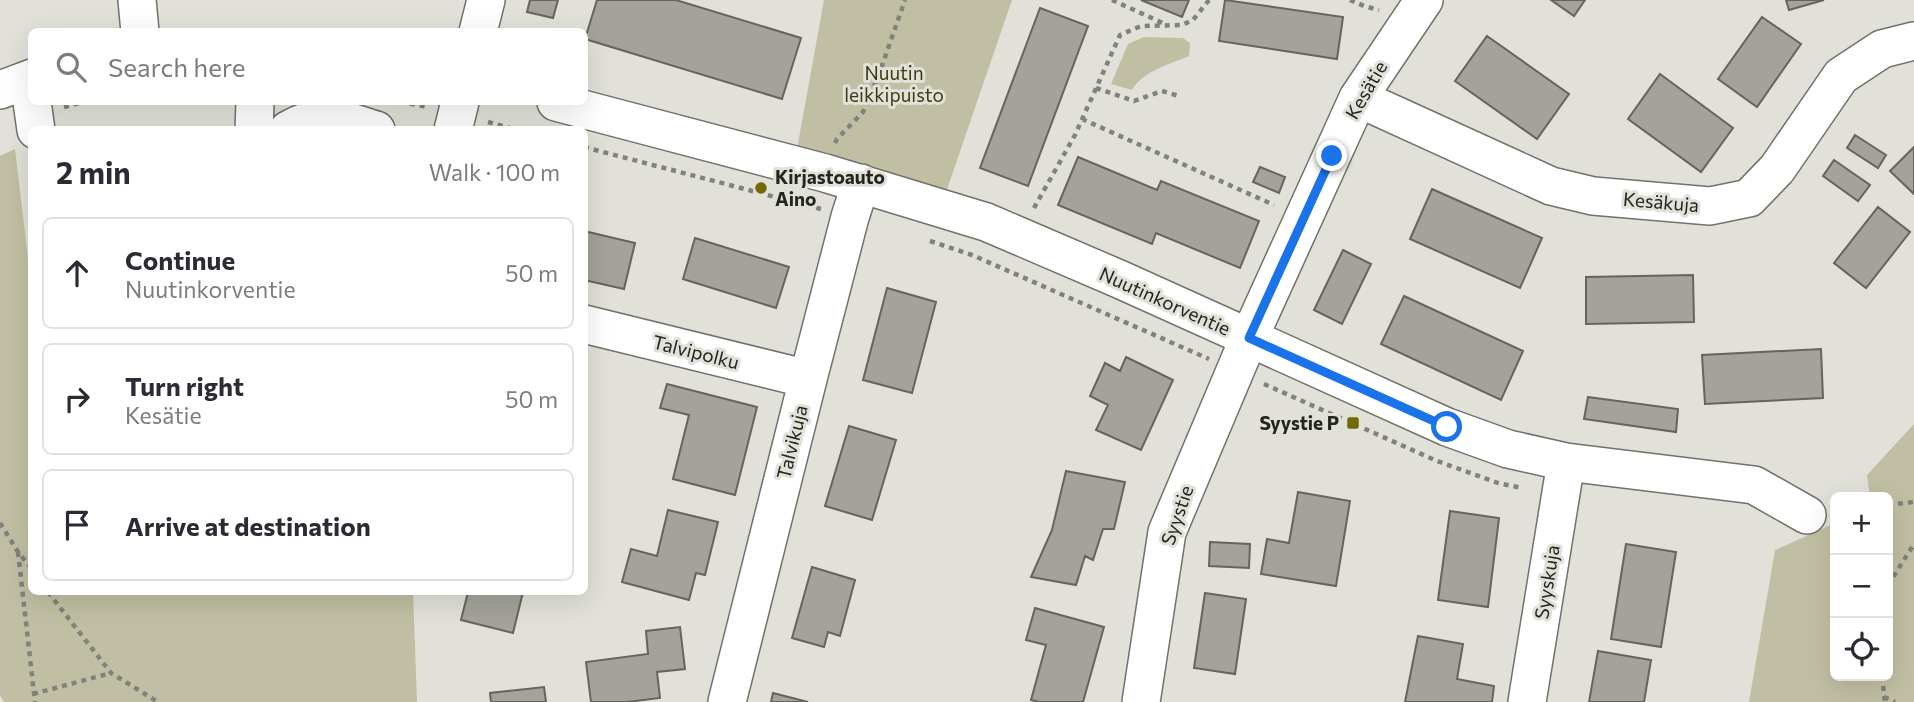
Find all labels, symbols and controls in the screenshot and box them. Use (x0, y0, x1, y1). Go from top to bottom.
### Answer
search box (28, 28, 588, 105)
icon: search (52, 48, 90, 86)
text: Search here (108, 51, 246, 82)
street label: Kesätie (1340, 57, 1391, 123)
park label: Nuutin leikkipuisto (844, 61, 944, 106)
route end (1316, 140, 1347, 171)
text: 2 min (56, 153, 131, 190)
text: Walk · 100 m (429, 158, 560, 186)
place label: Kirjastoauto Aino (775, 165, 885, 210)
marker: Kirjastoauto Aino (753, 180, 769, 196)
street label: Kesäkuja (1622, 187, 1700, 216)
text: Continue (125, 244, 235, 275)
icon: ahead (58, 254, 96, 292)
text: 50 m (505, 259, 558, 287)
street label: Nuutinkorventie (1096, 261, 1234, 340)
text: Nuutinkorventie (125, 275, 296, 303)
street label: Talvipolku (651, 330, 742, 373)
text: Turn right (125, 370, 244, 401)
icon: right (58, 380, 96, 418)
text: 50 m (505, 385, 558, 413)
text: Kesätie (125, 401, 202, 429)
street label: Talvikuja (771, 402, 812, 481)
place label: Syystie P (1259, 411, 1339, 434)
route start (1431, 411, 1462, 442)
marker: Syystie P (1345, 415, 1361, 431)
street label: Syystie (1156, 482, 1197, 548)
map controls (1830, 492, 1893, 681)
button: + (1830, 492, 1893, 555)
icon: arrive (58, 506, 96, 544)
text: Arrive at destination (125, 510, 371, 541)
street label: Syyskuja (1529, 543, 1564, 621)
button: − (1830, 555, 1893, 618)
button: locate (1830, 618, 1893, 681)

